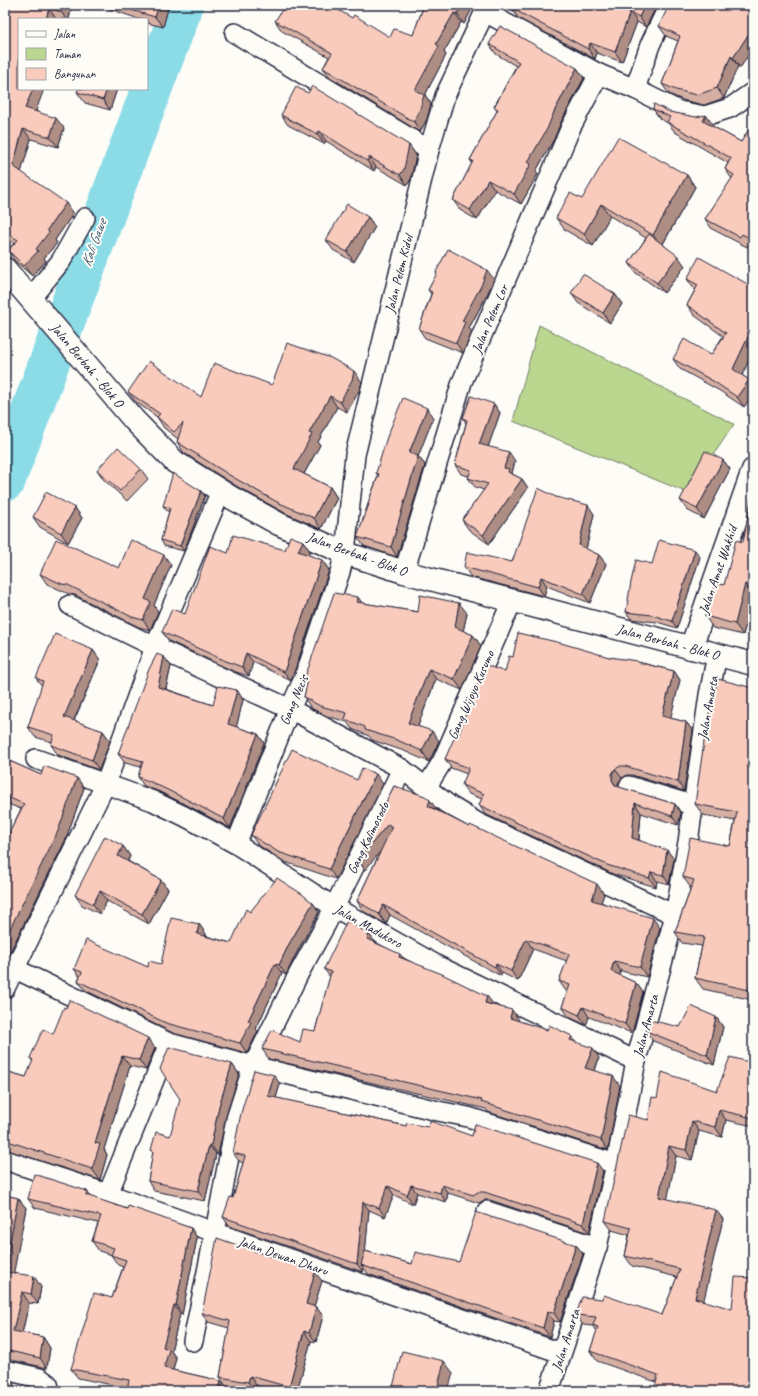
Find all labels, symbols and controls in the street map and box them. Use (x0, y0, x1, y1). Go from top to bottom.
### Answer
legend (18, 18, 148, 90)
text: Jalan (53, 26, 76, 42)
text: Taman (54, 46, 81, 62)
text: Bangunan (54, 66, 96, 82)
water label: Kali Gawe (77, 215, 112, 269)
street label: Jalan Pelem Kidul (381, 231, 418, 316)
street label: Jalan Pelem Lor (468, 281, 512, 357)
street label: Jalan Berbah - Blok O (46, 319, 128, 412)
street label: Jalan Amat Wakhid (695, 521, 742, 617)
street label: Jalan Berbah - Blok O (304, 528, 411, 581)
street label: Jalan Berbah - Blok O (614, 620, 723, 664)
street label: Gang Wijoyo Kusumo (444, 647, 499, 742)
street label: Gang Necis (276, 671, 313, 728)
street label: Jalan Amarta (694, 674, 722, 742)
street label: Gang Kalimosodo (343, 798, 393, 877)
street label: Jalan Madukoro (330, 900, 406, 952)
street label: Jalan Amarta (629, 992, 663, 1060)
street label: Jalan Dewan Dharu (235, 1232, 331, 1280)
street label: Jalan Amarta (548, 1306, 584, 1374)

